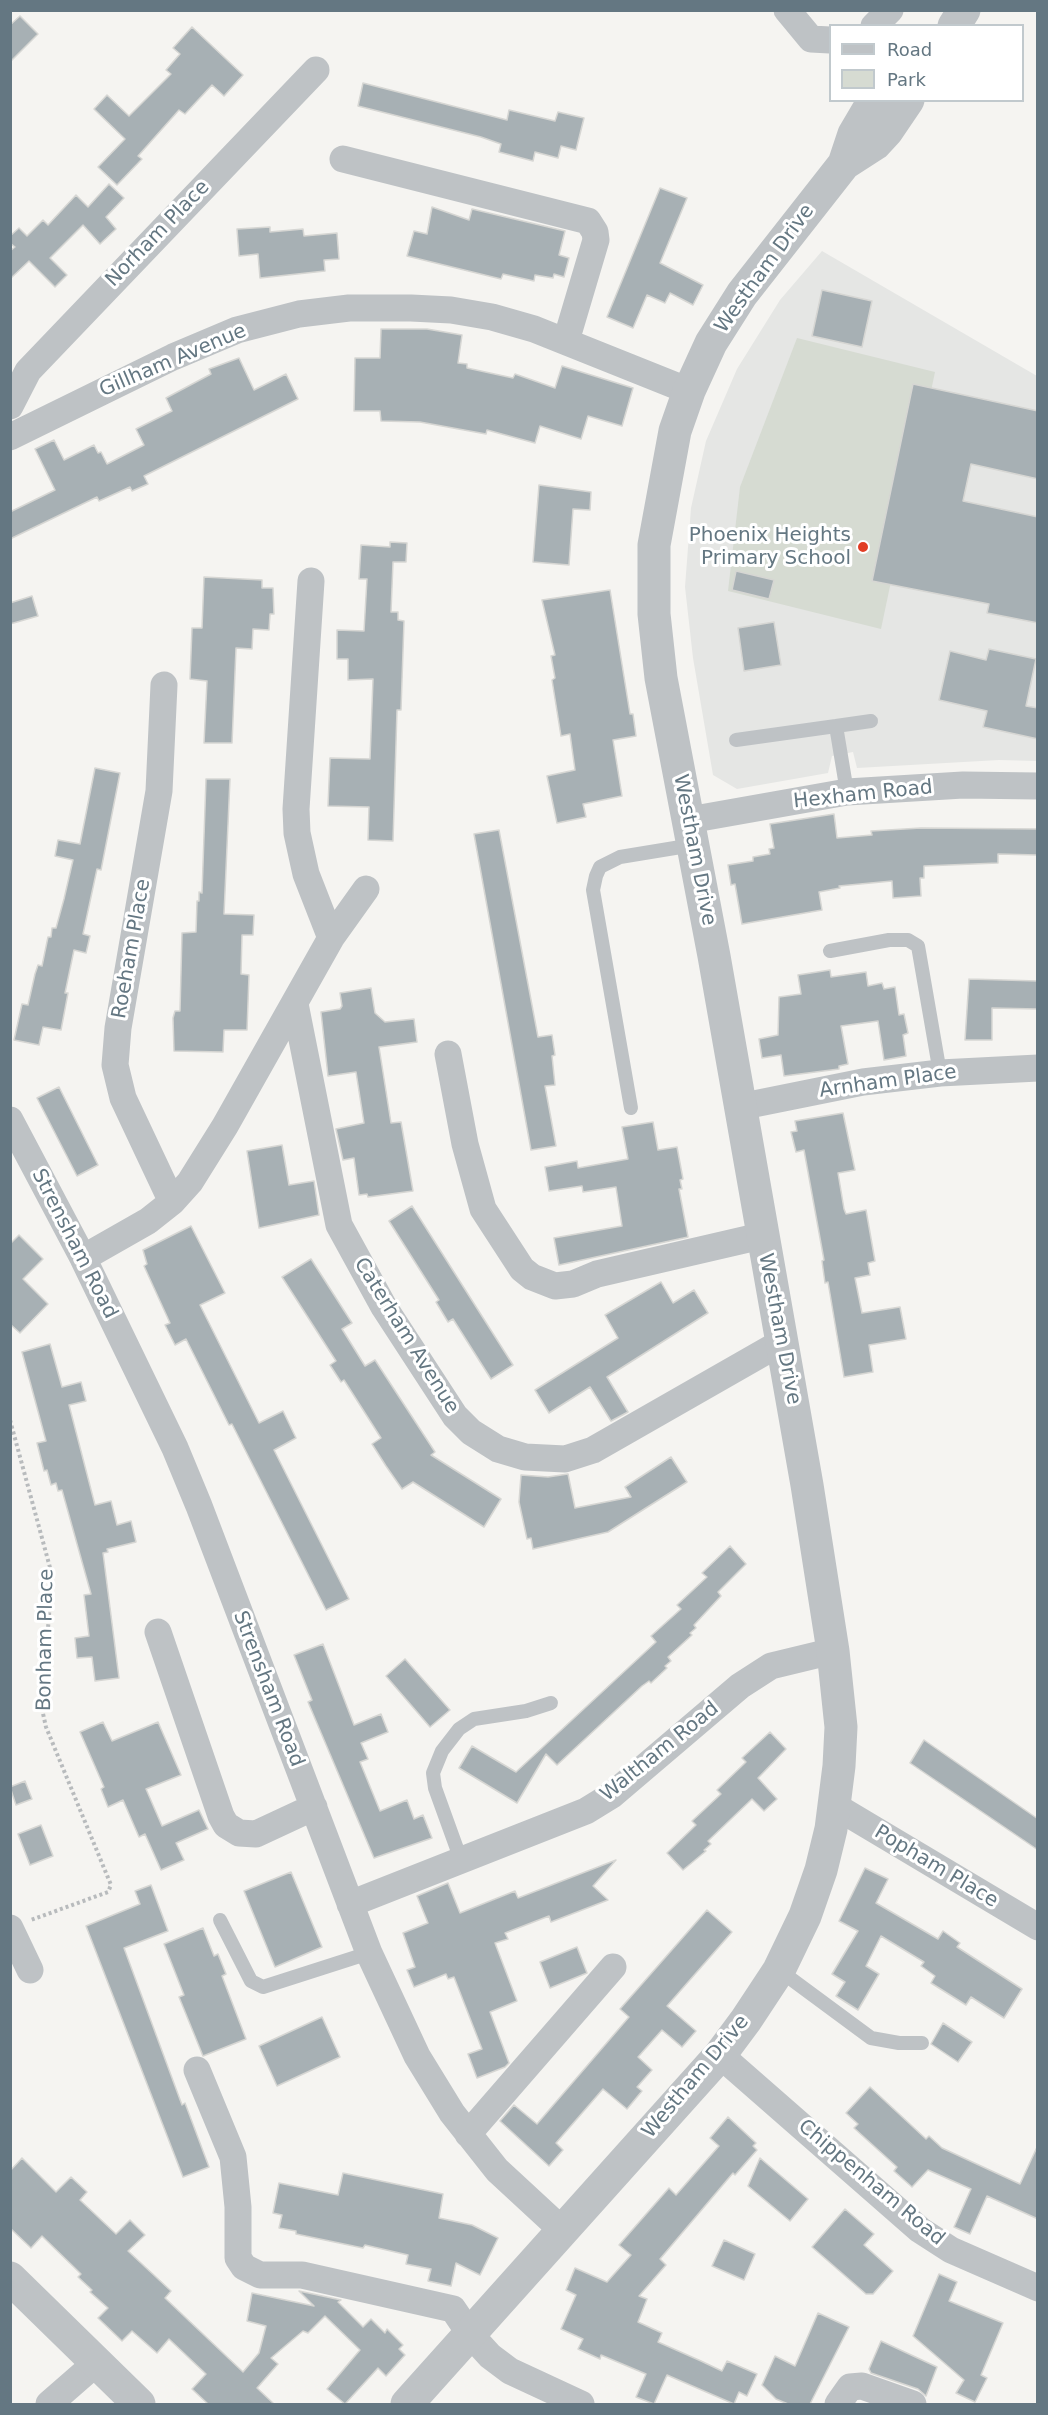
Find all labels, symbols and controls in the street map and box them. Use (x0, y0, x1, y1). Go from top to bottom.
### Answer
legend (829, 24, 1024, 102)
text: Road (887, 39, 932, 60)
text: Park (887, 69, 926, 90)
street label: Norham Place (101, 176, 215, 292)
street label: Westham Drive (710, 200, 820, 338)
street label: Gillham Avenue (96, 319, 250, 403)
place label: Phoenix Heights Primary School (689, 524, 851, 571)
marker: Phoenix Heights Primary School (856, 540, 870, 554)
street label: Westham Drive (668, 772, 720, 928)
street label: Hexham Road (792, 776, 934, 814)
street label: Roeham Place (108, 877, 156, 1021)
street label: Arnham Place (818, 1061, 958, 1103)
street label: Strensham Road (26, 1165, 122, 1323)
street label: Westham Drive (753, 1251, 805, 1407)
street label: Caterham Avenue (348, 1254, 464, 1418)
street label: Bonham Place (33, 1569, 59, 1711)
street label: Strensham Road (227, 1608, 309, 1770)
street label: Waltham Road (596, 1697, 724, 1807)
street label: Popham Place (870, 1821, 1002, 1913)
street label: Westham Drive (638, 2011, 754, 2143)
street label: Chippenham Road (793, 2115, 949, 2251)

